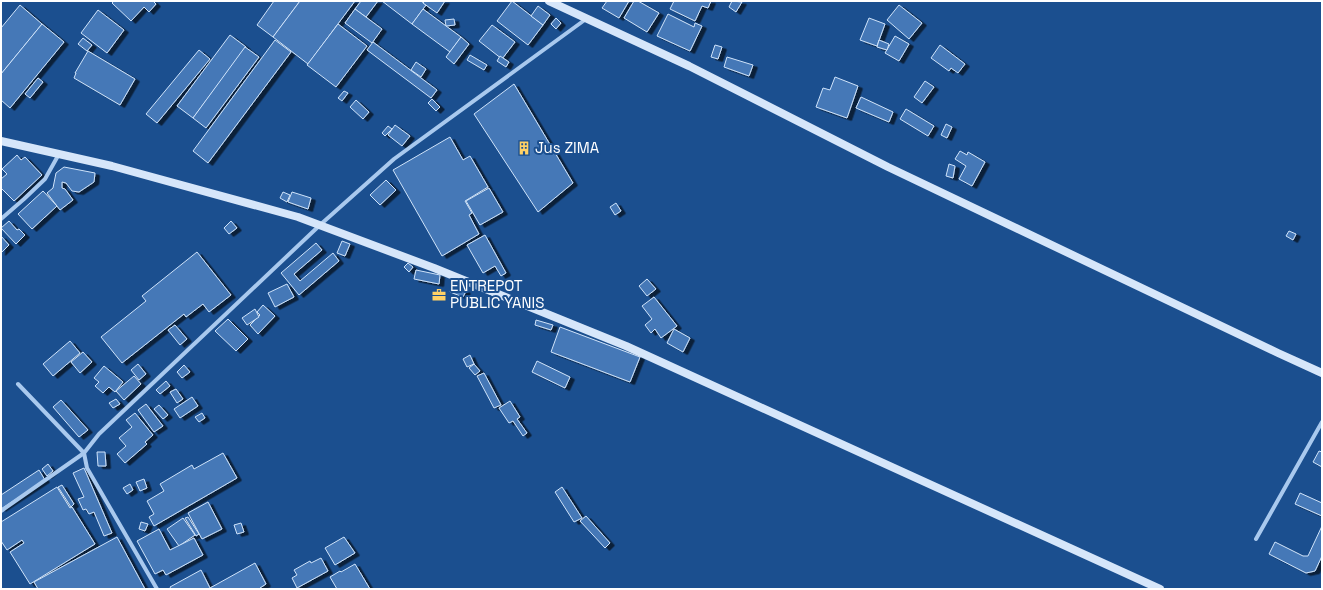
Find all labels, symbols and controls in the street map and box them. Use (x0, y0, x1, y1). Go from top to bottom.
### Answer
place label: Jus ZIMA (535, 138, 600, 157)
building icon: Jus ZIMA (516, 140, 532, 156)
place label: ENTREPOT PUBLIC YANIS (450, 276, 544, 312)
office icon: ENTREPOT PUBLIC YANIS (431, 287, 447, 303)

